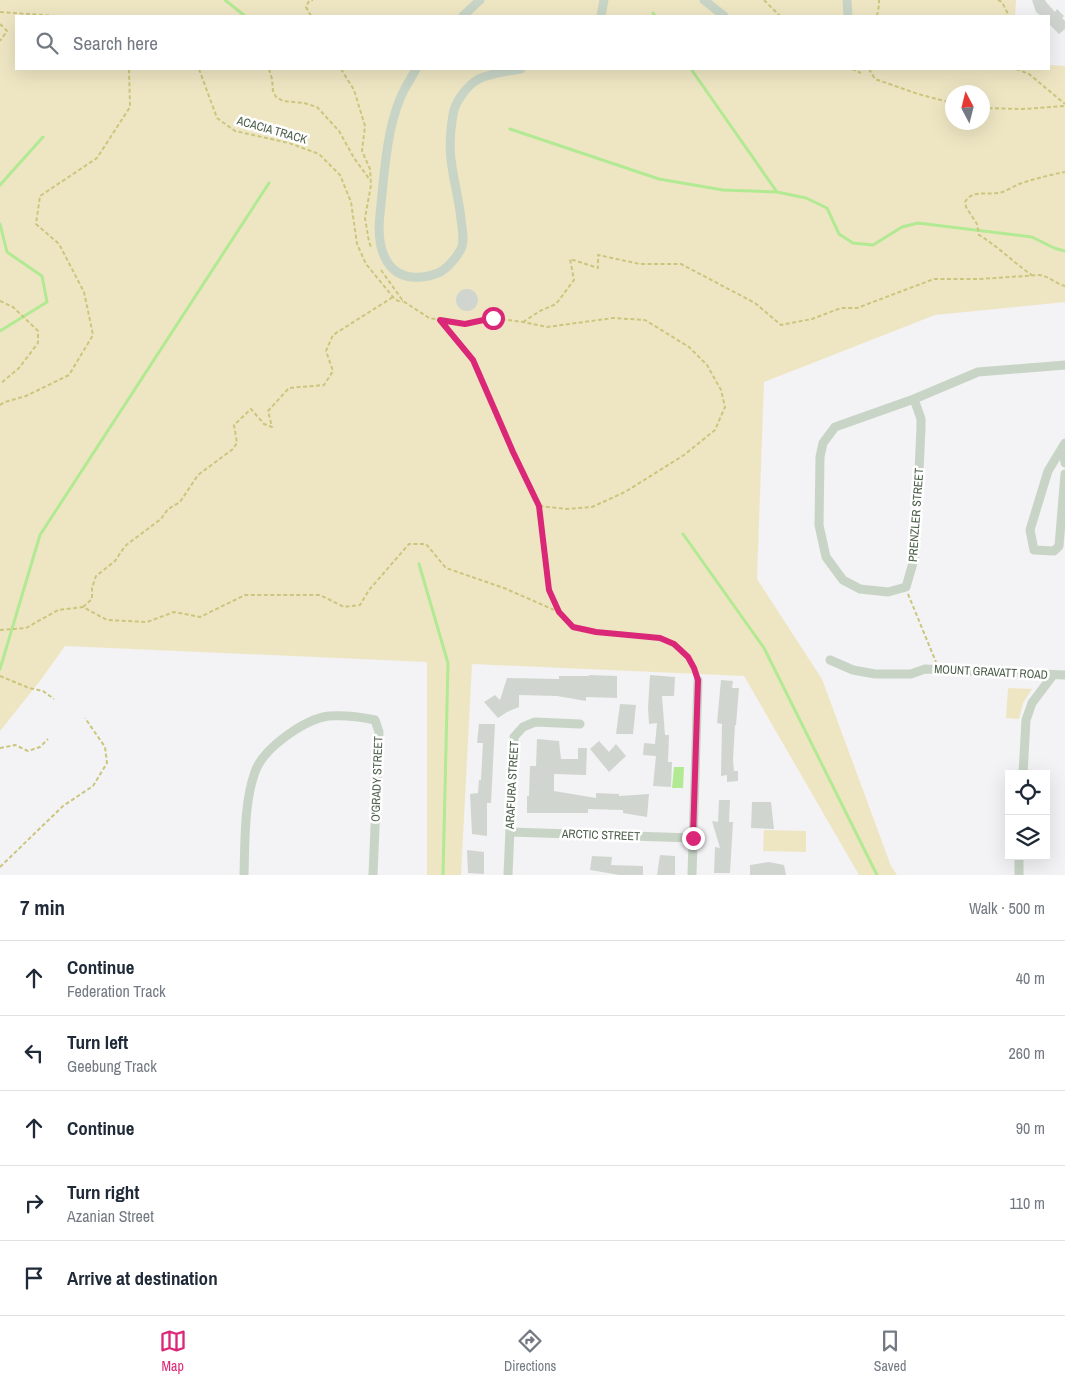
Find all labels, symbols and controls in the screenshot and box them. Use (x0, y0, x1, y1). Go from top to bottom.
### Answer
search box (15, 15, 1050, 70)
icon: search (33, 29, 61, 57)
text: Search here (73, 30, 158, 56)
north arrow (945, 85, 990, 130)
street label: ACACIA TRACK (234, 112, 309, 148)
route start (482, 307, 505, 330)
street label: PRENZLER STREET (905, 468, 927, 562)
street label: MOUNT GRAVATT ROAD (934, 661, 1048, 683)
street label: O'GRADY STREET (368, 736, 386, 822)
street label: ARAFURA STREET (502, 741, 522, 830)
map controls (1005, 770, 1050, 860)
button: locate (1005, 770, 1050, 815)
button: layers (1005, 815, 1050, 860)
street label: ARCTIC STREET (561, 826, 640, 844)
route end (682, 827, 705, 850)
text: 7 min (20, 893, 65, 922)
text: Walk · 500 m (969, 897, 1045, 919)
text: Continue (67, 954, 135, 980)
icon: ahead (20, 964, 48, 992)
text: 40 m (1016, 967, 1045, 989)
text: Federation Track (67, 980, 166, 1002)
text: Turn left (67, 1029, 128, 1055)
icon: left (20, 1039, 48, 1067)
text: 260 m (1009, 1042, 1045, 1064)
text: Geebung Track (67, 1055, 157, 1077)
icon: ahead (20, 1114, 48, 1142)
text: Continue (67, 1115, 135, 1141)
text: 90 m (1016, 1117, 1045, 1139)
text: Turn right (67, 1179, 139, 1205)
icon: right (20, 1189, 48, 1217)
text: 110 m (1009, 1192, 1045, 1214)
text: Azanian Street (67, 1205, 154, 1227)
icon: arrive (20, 1264, 48, 1292)
text: Arrive at destination (67, 1265, 218, 1291)
tab: Map (159, 1327, 187, 1375)
tab: Directions (504, 1327, 556, 1375)
tab: Saved (874, 1327, 906, 1375)

